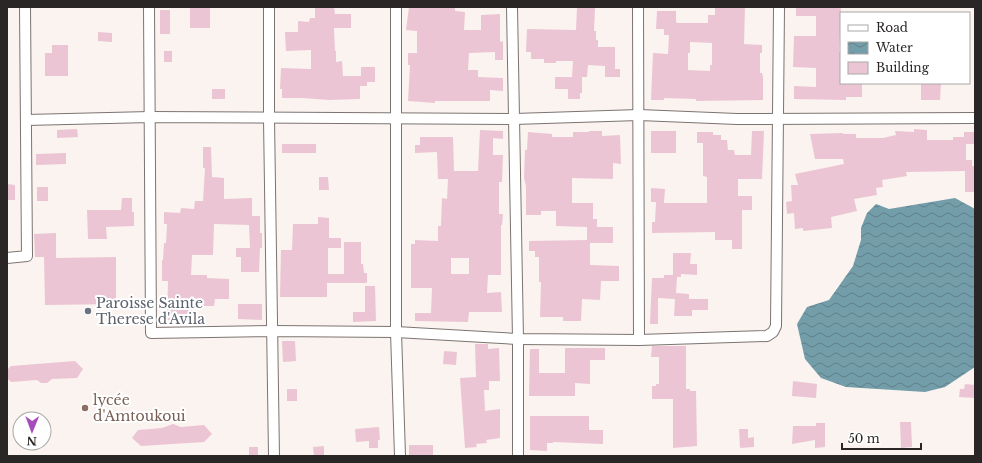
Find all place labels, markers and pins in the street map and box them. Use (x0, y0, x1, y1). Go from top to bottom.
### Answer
place label: Paroisse Sainte Therese d'Avila (96, 294, 205, 328)
marker: Paroisse Sainte Therese d'Avila (83, 306, 93, 316)
place label: lycée d'Amtoukoui (93, 391, 186, 425)
marker: lycée d'Amtoukoui (80, 403, 90, 413)

